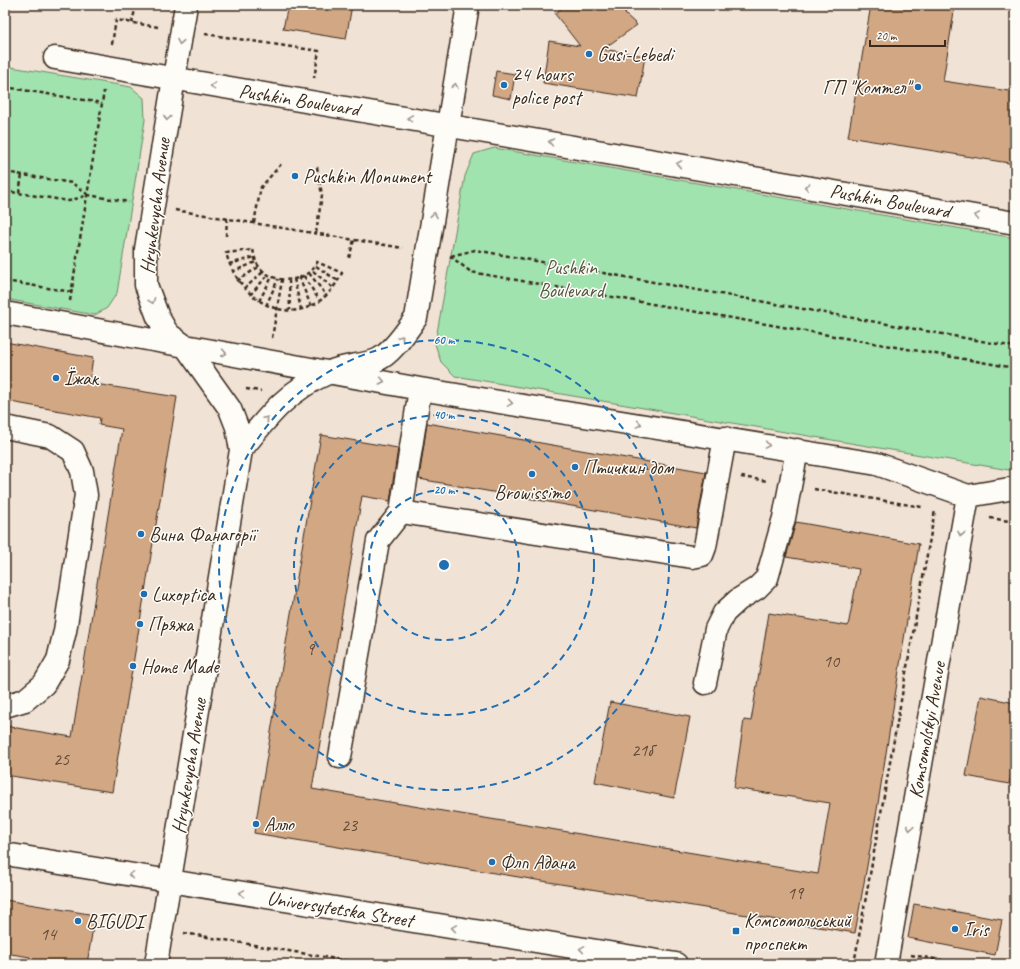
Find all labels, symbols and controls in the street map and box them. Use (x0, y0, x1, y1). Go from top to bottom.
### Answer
scale bar (870, 22, 945, 48)
text: 20 m (876, 28, 898, 44)
one-way arrow (176, 39, 184, 45)
place label: Gusi-Lebedi (597, 42, 675, 67)
marker: Gusi-Lebedi (584, 49, 594, 59)
place label: 24 hours police post (512, 62, 584, 110)
place label: ГП "Комтел" (823, 75, 914, 100)
street label: Pushkin Boulevard (237, 78, 364, 122)
marker: 24 hours police post (499, 80, 509, 90)
one-way arrow (209, 82, 216, 91)
marker: ГП "Комтел" (913, 82, 923, 92)
one-way arrow (450, 83, 459, 89)
one-way arrow (407, 114, 413, 123)
one-way arrow (163, 115, 172, 121)
street label: Hrynkevycha Avenue (134, 135, 176, 275)
one-way arrow (548, 139, 554, 147)
one-way arrow (676, 161, 682, 169)
place label: Pushkin Monument (303, 164, 433, 189)
marker: Pushkin Monument (290, 171, 300, 181)
street label: Pushkin Boulevard (828, 178, 955, 224)
one-way arrow (804, 183, 810, 191)
one-way arrow (429, 212, 438, 218)
one-way arrow (973, 212, 980, 221)
park label: Pushkin Boulevard (538, 255, 607, 303)
one-way arrow (147, 298, 155, 305)
text: 60 m (434, 332, 456, 348)
one-way arrow (396, 336, 403, 343)
one-way arrow (221, 348, 228, 357)
place label: Їжак (64, 366, 100, 391)
marker: Їжак (51, 373, 61, 383)
one-way arrow (379, 377, 385, 385)
one-way arrow (507, 398, 514, 407)
text: 40 m (434, 407, 455, 423)
one-way arrow (261, 417, 268, 424)
one-way arrow (636, 419, 642, 428)
one-way arrow (764, 440, 770, 449)
place label: Птичкин дом (583, 455, 675, 480)
marker: Птичкин дом (570, 462, 580, 472)
marker: Browissimo (527, 469, 537, 479)
place label: Browissimo (494, 480, 571, 505)
text: 20 m (434, 482, 455, 498)
place label: Вина Фанагорії (149, 522, 259, 547)
marker: Вина Фанагорії (136, 529, 146, 539)
one-way arrow (957, 531, 966, 537)
centre of rings (437, 558, 451, 572)
place label: Luxoptica (152, 582, 216, 607)
marker: Luxoptica (139, 589, 149, 599)
place label: Пряжа (148, 612, 195, 637)
marker: Пряжа (135, 619, 145, 629)
house number: 9 (306, 638, 316, 660)
house number: 10 (823, 650, 841, 672)
place label: Home Made (141, 654, 220, 679)
street label: Komsomolskyi Avenue (903, 658, 952, 800)
marker: Home Made (128, 661, 138, 671)
street label: Hrynkevycha Avenue (166, 695, 212, 835)
house number: 21б (631, 739, 657, 761)
house number: 25 (53, 748, 70, 770)
place label: Алло (264, 812, 295, 837)
house number: 23 (341, 814, 359, 836)
marker: Алло (251, 819, 261, 829)
one-way arrow (906, 824, 914, 831)
place label: Флп Адана (500, 850, 577, 875)
marker: Флп Адана (487, 857, 497, 867)
one-way arrow (128, 871, 134, 880)
house number: 19 (787, 882, 805, 904)
street label: Universytetska Street (265, 885, 418, 933)
one-way arrow (239, 889, 246, 898)
place label: Комсомольський проспект (744, 908, 853, 956)
place label: BIGUDI (86, 909, 147, 934)
marker: BIGUDI (73, 916, 83, 926)
place label: Iris (963, 917, 991, 942)
house number: 14 (40, 923, 58, 945)
one-way arrow (450, 924, 457, 933)
marker: Iris (950, 924, 960, 934)
marker: Комсомольський проспект (731, 926, 741, 936)
one-way arrow (579, 945, 585, 954)

